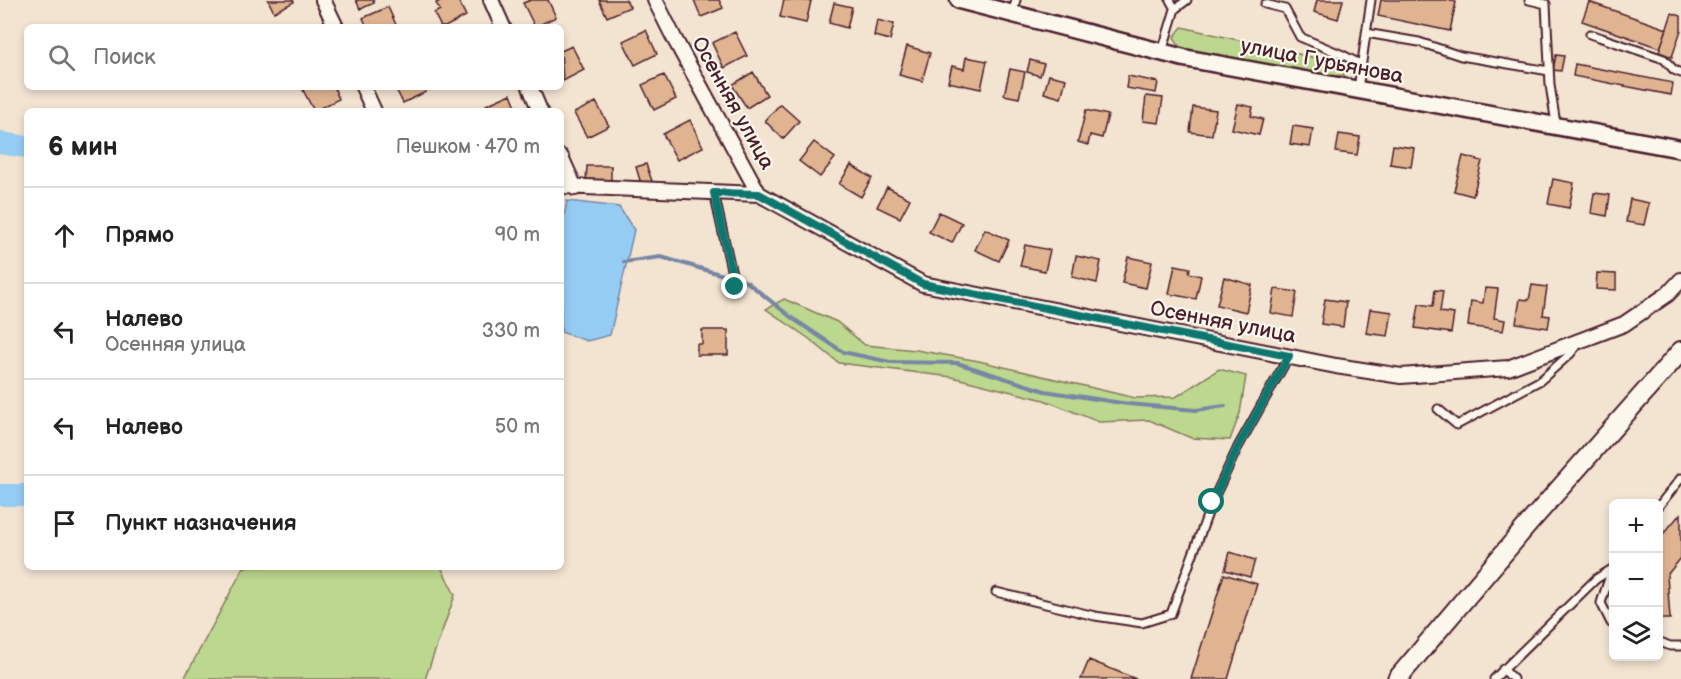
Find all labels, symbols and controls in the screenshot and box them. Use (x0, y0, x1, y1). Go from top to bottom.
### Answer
search box (24, 24, 564, 90)
street label: Осенняя улица (686, 32, 780, 174)
street label: улица Гурьянова (1239, 33, 1406, 89)
icon: search (45, 41, 78, 74)
text: Поиск (93, 44, 156, 71)
text: 6 мин (48, 132, 118, 163)
text: Пешком · 470 m (396, 135, 540, 159)
icon: ahead (48, 219, 81, 252)
text: Прямо (105, 222, 174, 249)
text: 90 m (495, 223, 540, 247)
route end (721, 273, 747, 299)
street label: Осенняя улица (1148, 296, 1299, 348)
text: Налево (105, 306, 183, 333)
icon: left (48, 315, 81, 348)
text: 330 m (482, 319, 540, 343)
text: Осенняя улица (105, 333, 246, 357)
icon: left (48, 411, 81, 444)
text: Налево (105, 414, 183, 441)
text: 50 m (495, 415, 540, 439)
route start (1198, 488, 1224, 514)
map controls (1609, 499, 1663, 661)
button: + (1609, 499, 1663, 553)
icon: arrive (48, 507, 81, 540)
text: Пункт назначения (105, 510, 297, 537)
button: − (1609, 553, 1663, 607)
button: layers (1609, 607, 1663, 661)

